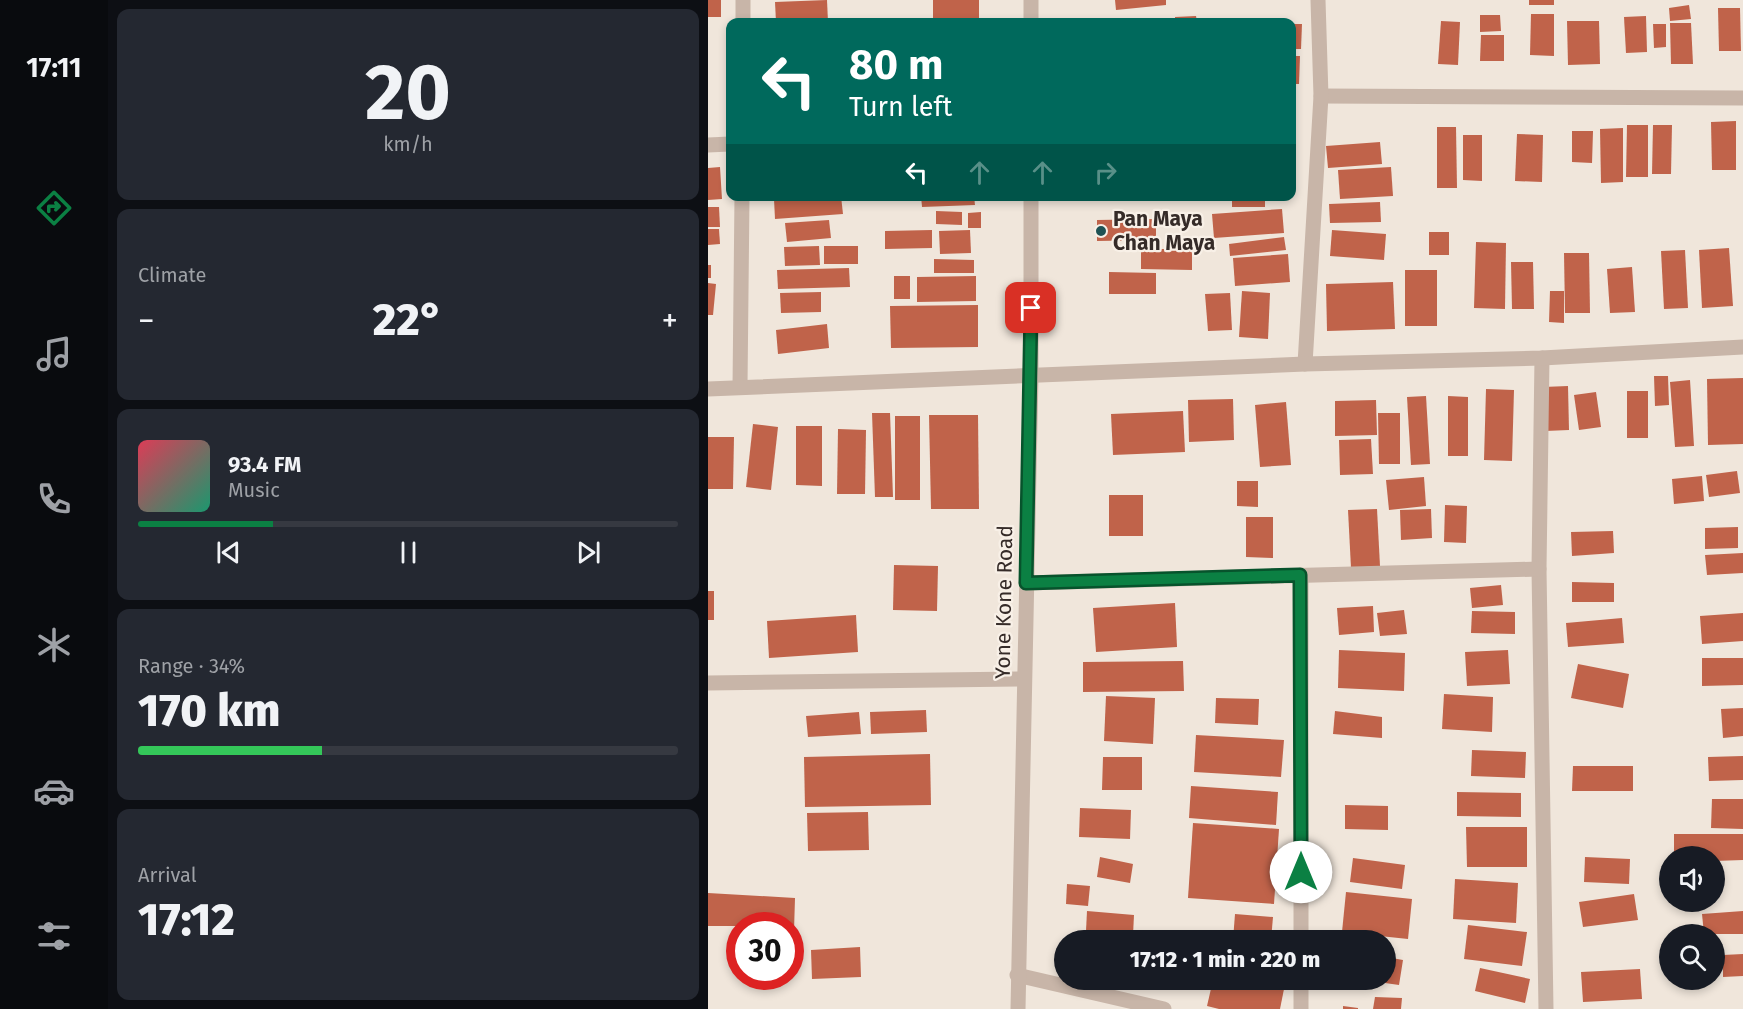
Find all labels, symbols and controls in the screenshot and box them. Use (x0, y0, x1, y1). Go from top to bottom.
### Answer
text: 80 m (849, 40, 943, 90)
icon: left (750, 42, 828, 120)
text: 20 (365, 46, 451, 140)
text: 17:11 (26, 52, 82, 84)
text: Turn left (849, 91, 952, 123)
text: km/h (383, 132, 433, 156)
icon: left (900, 156, 933, 189)
icon: ahead (963, 156, 996, 189)
icon: ahead (1026, 156, 1059, 189)
icon: right (1089, 156, 1122, 189)
icon: directions (33, 187, 75, 229)
place label: Pan Maya Chan Maya (1113, 206, 1215, 256)
marker: Pan Maya Chan Maya (1094, 224, 1108, 238)
text: Climate (138, 263, 206, 287)
pin (1005, 282, 1056, 333)
icon: arrive (1014, 291, 1047, 324)
text: 22° (373, 293, 443, 347)
text: − (138, 301, 155, 341)
text: + (662, 301, 678, 341)
icon: music (33, 333, 75, 375)
text: 93.4 FM (228, 451, 301, 478)
icon: phone (33, 478, 75, 520)
text: Music (228, 478, 280, 502)
street label: Yone Kone Road (990, 525, 1018, 679)
icon: previous (212, 536, 245, 569)
icon: pause (392, 536, 425, 569)
icon: next (572, 536, 605, 569)
icon: climate (33, 624, 75, 666)
text: Range · 34% (138, 654, 245, 678)
text: 170 km (138, 684, 280, 738)
icon: car (33, 770, 75, 812)
position arrow (1269, 840, 1333, 904)
map controls (1659, 846, 1725, 990)
button: sound (1659, 846, 1725, 912)
text: Arrival (138, 863, 197, 887)
text: 17:12 (138, 893, 235, 947)
speed limit sign: 30 (726, 912, 804, 990)
icon: filters (33, 915, 75, 957)
button: search (1659, 924, 1725, 990)
text: 17:12 · 1 min · 220 m (1130, 946, 1320, 973)

